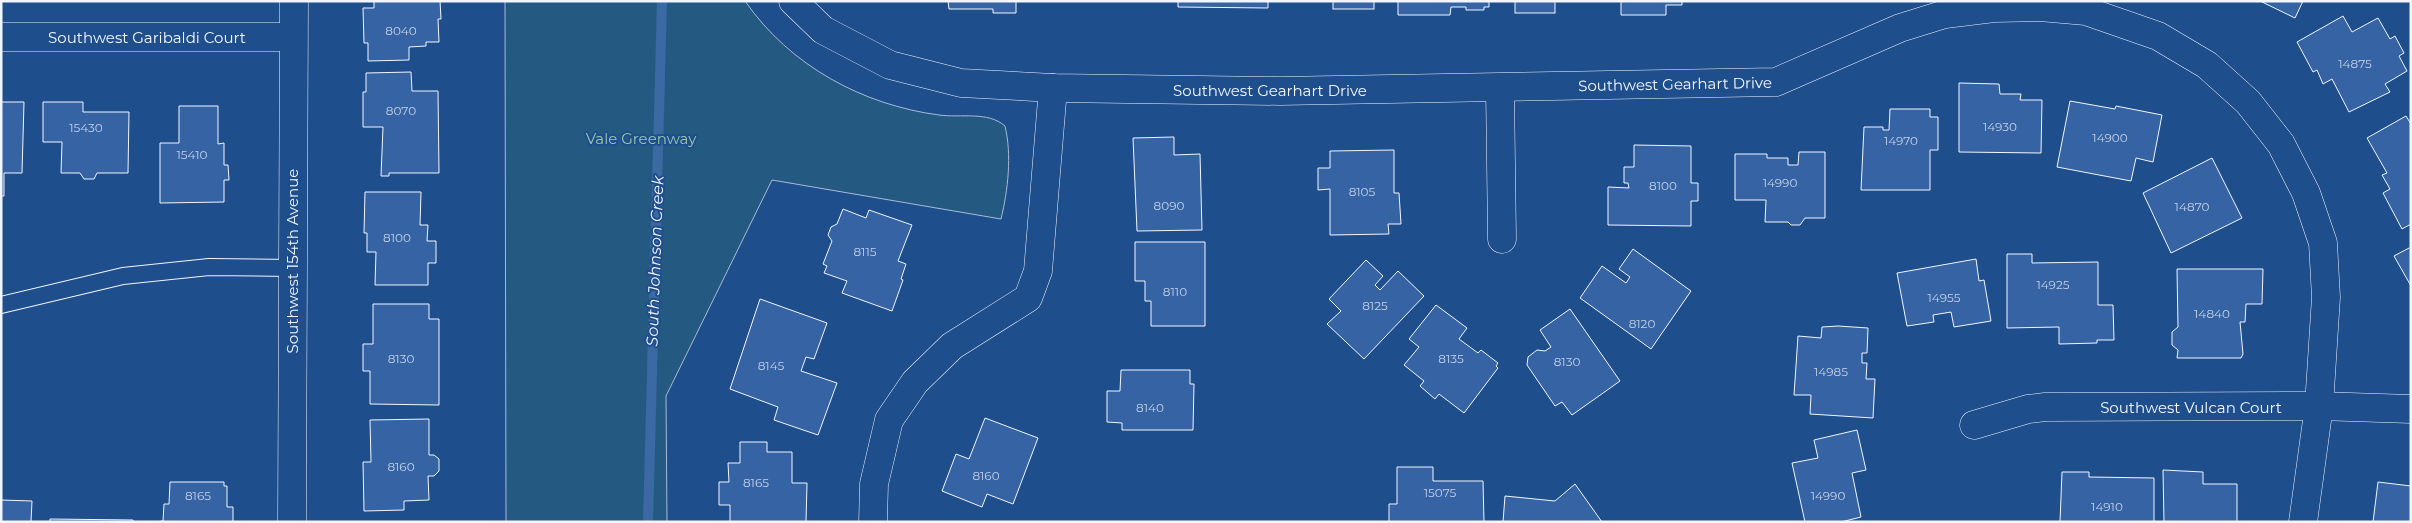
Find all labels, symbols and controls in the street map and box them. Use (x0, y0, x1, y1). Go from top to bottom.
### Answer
house number: 8040 (385, 23, 417, 38)
street label: Southwest Garibaldi Court (48, 28, 246, 47)
house number: 14875 (2338, 56, 2372, 71)
street label: Southwest Gearhart Drive (1578, 73, 1772, 95)
street label: Southwest Gearhart Drive (1173, 81, 1367, 100)
house number: 8070 (386, 103, 416, 118)
house number: 14930 (1983, 119, 2017, 134)
house number: 15430 (69, 120, 103, 135)
park label: Vale Greenway (586, 129, 697, 148)
house number: 14900 (2092, 130, 2128, 145)
house number: 14970 (1884, 133, 1918, 148)
house number: 15410 (176, 147, 208, 162)
street label: Southwest 154th Avenue (283, 169, 302, 353)
water label: South Johnson Creek (643, 174, 668, 347)
house number: 14990 (1763, 175, 1797, 190)
house number: 8100 (1649, 178, 1677, 193)
house number: 8105 (1349, 184, 1376, 199)
house number: 8090 (1154, 198, 1184, 213)
house number: 14870 (2175, 199, 2209, 214)
house number: 8100 (383, 230, 411, 245)
house number: 8115 (853, 244, 877, 259)
house number: 14925 (2036, 277, 2070, 292)
house number: 8110 (1163, 284, 1187, 299)
house number: 14955 (1927, 290, 1961, 305)
house number: 8125 (1362, 298, 1388, 313)
house number: 14840 (2194, 306, 2230, 321)
house number: 8120 (1629, 316, 1655, 331)
house number: 8130 (388, 351, 414, 366)
house number: 8135 (1438, 351, 1464, 366)
house number: 8130 (1554, 354, 1580, 369)
house number: 8145 (758, 358, 785, 373)
house number: 14985 (1814, 364, 1848, 379)
street label: Southwest Vulcan Court (2100, 398, 2282, 417)
house number: 8140 (1136, 400, 1164, 415)
house number: 8160 (387, 459, 415, 474)
house number: 8160 (972, 468, 1000, 483)
house number: 8165 (743, 475, 769, 490)
house number: 15075 (1424, 485, 1457, 500)
house number: 8165 (185, 488, 211, 503)
house number: 14990 (1811, 488, 1845, 503)
house number: 14910 (2091, 499, 2123, 514)

